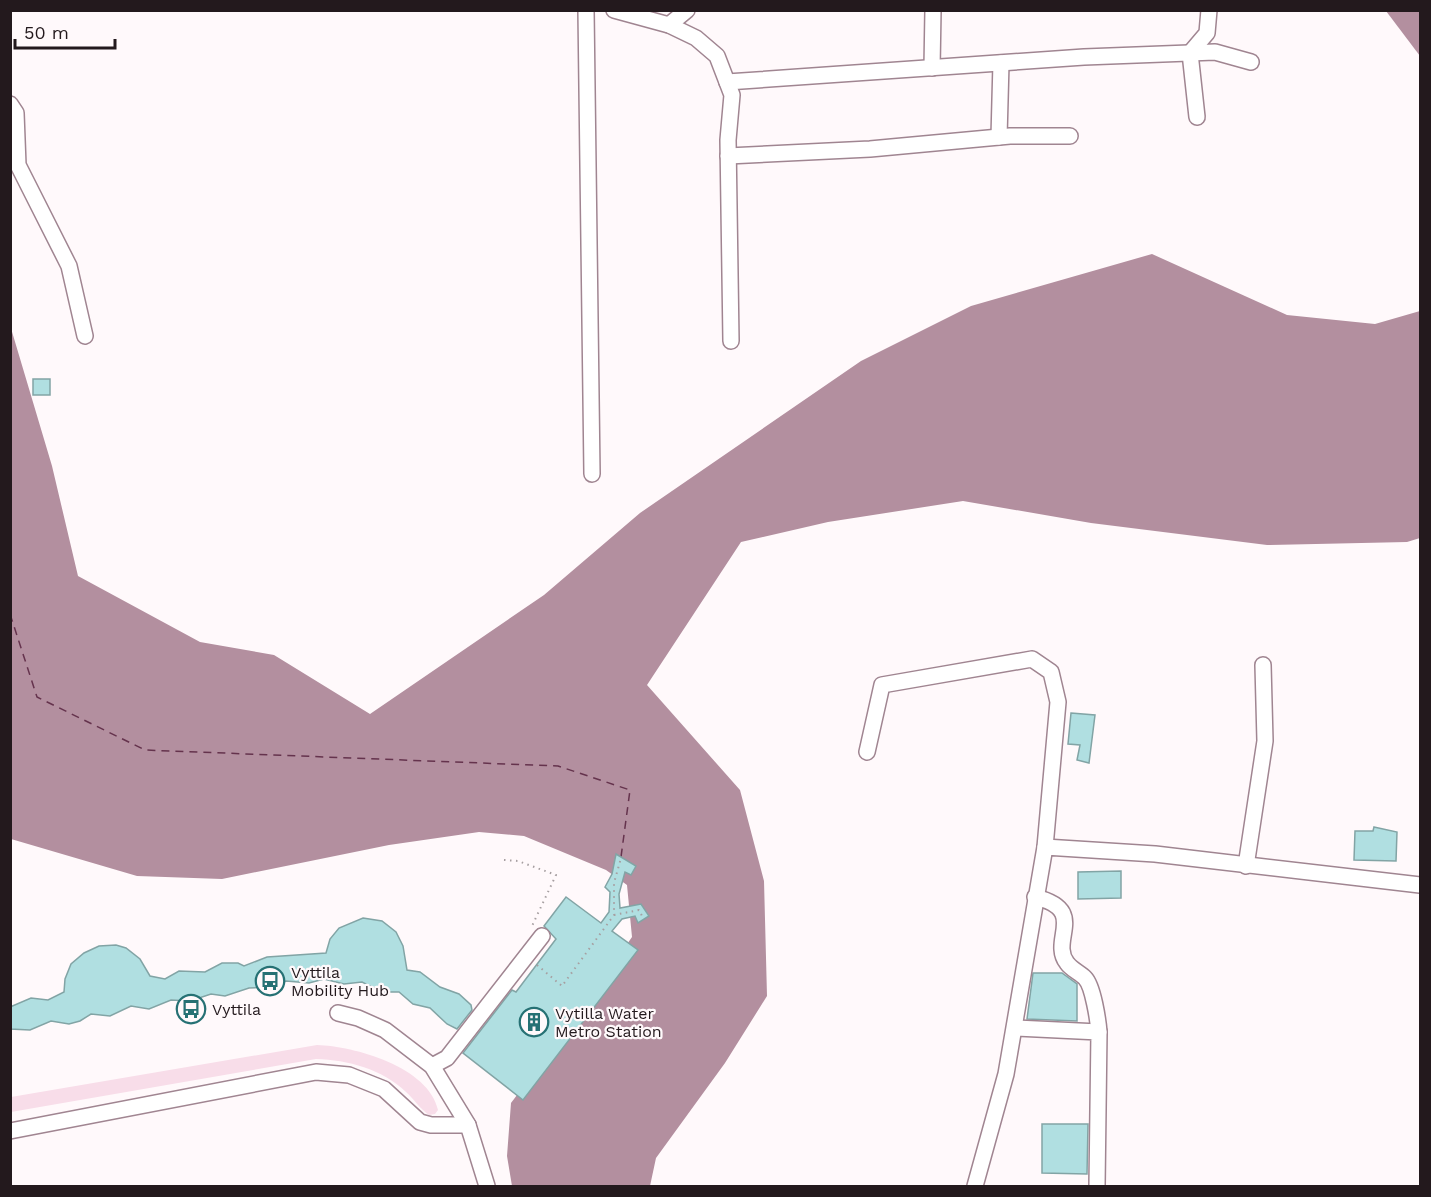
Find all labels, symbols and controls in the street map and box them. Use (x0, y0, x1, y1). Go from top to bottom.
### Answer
scale bar (15, 12, 116, 50)
text: 50 m (24, 22, 69, 43)
place label: Vyttila Mobility Hub (291, 963, 389, 1000)
bus stop icon: Vyttila Mobility Hub (254, 965, 286, 997)
bus stop icon: Vyttila (175, 993, 207, 1025)
place label: Vyttila (212, 1000, 261, 1019)
place label: Vytilla Water Metro Station (555, 1004, 662, 1041)
building icon: Vytilla Water Metro Station (518, 1006, 550, 1038)

